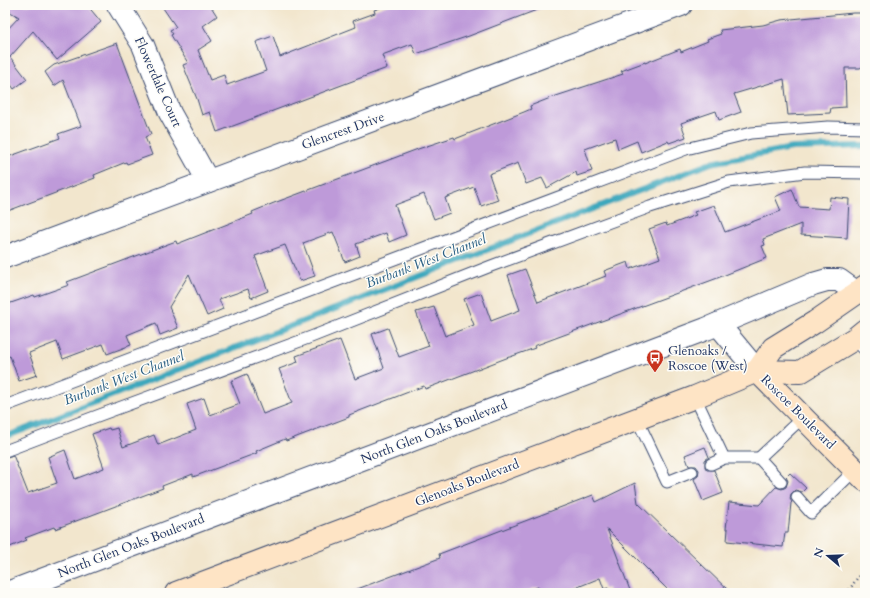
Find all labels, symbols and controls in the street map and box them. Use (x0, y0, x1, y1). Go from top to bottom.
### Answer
street label: Flowerdale Court (130, 34, 186, 130)
street label: Glencrest Drive (299, 108, 387, 154)
water label: Burbank West Channel (363, 229, 490, 293)
place label: Glenoaks / Roscoe (West) (668, 342, 748, 375)
water label: Burbank West Channel (61, 346, 188, 410)
bus stop icon: Glenoaks / Roscoe (West) (645, 348, 665, 373)
street label: Roscoe Boulevard (757, 371, 839, 453)
street label: North Glen Oaks Boulevard (358, 396, 510, 468)
street label: Glenoaks Boulevard (412, 455, 522, 511)
street label: North Glen Oaks Boulevard (55, 510, 207, 582)
north arrow (808, 536, 848, 576)
text: N (810, 546, 828, 560)

